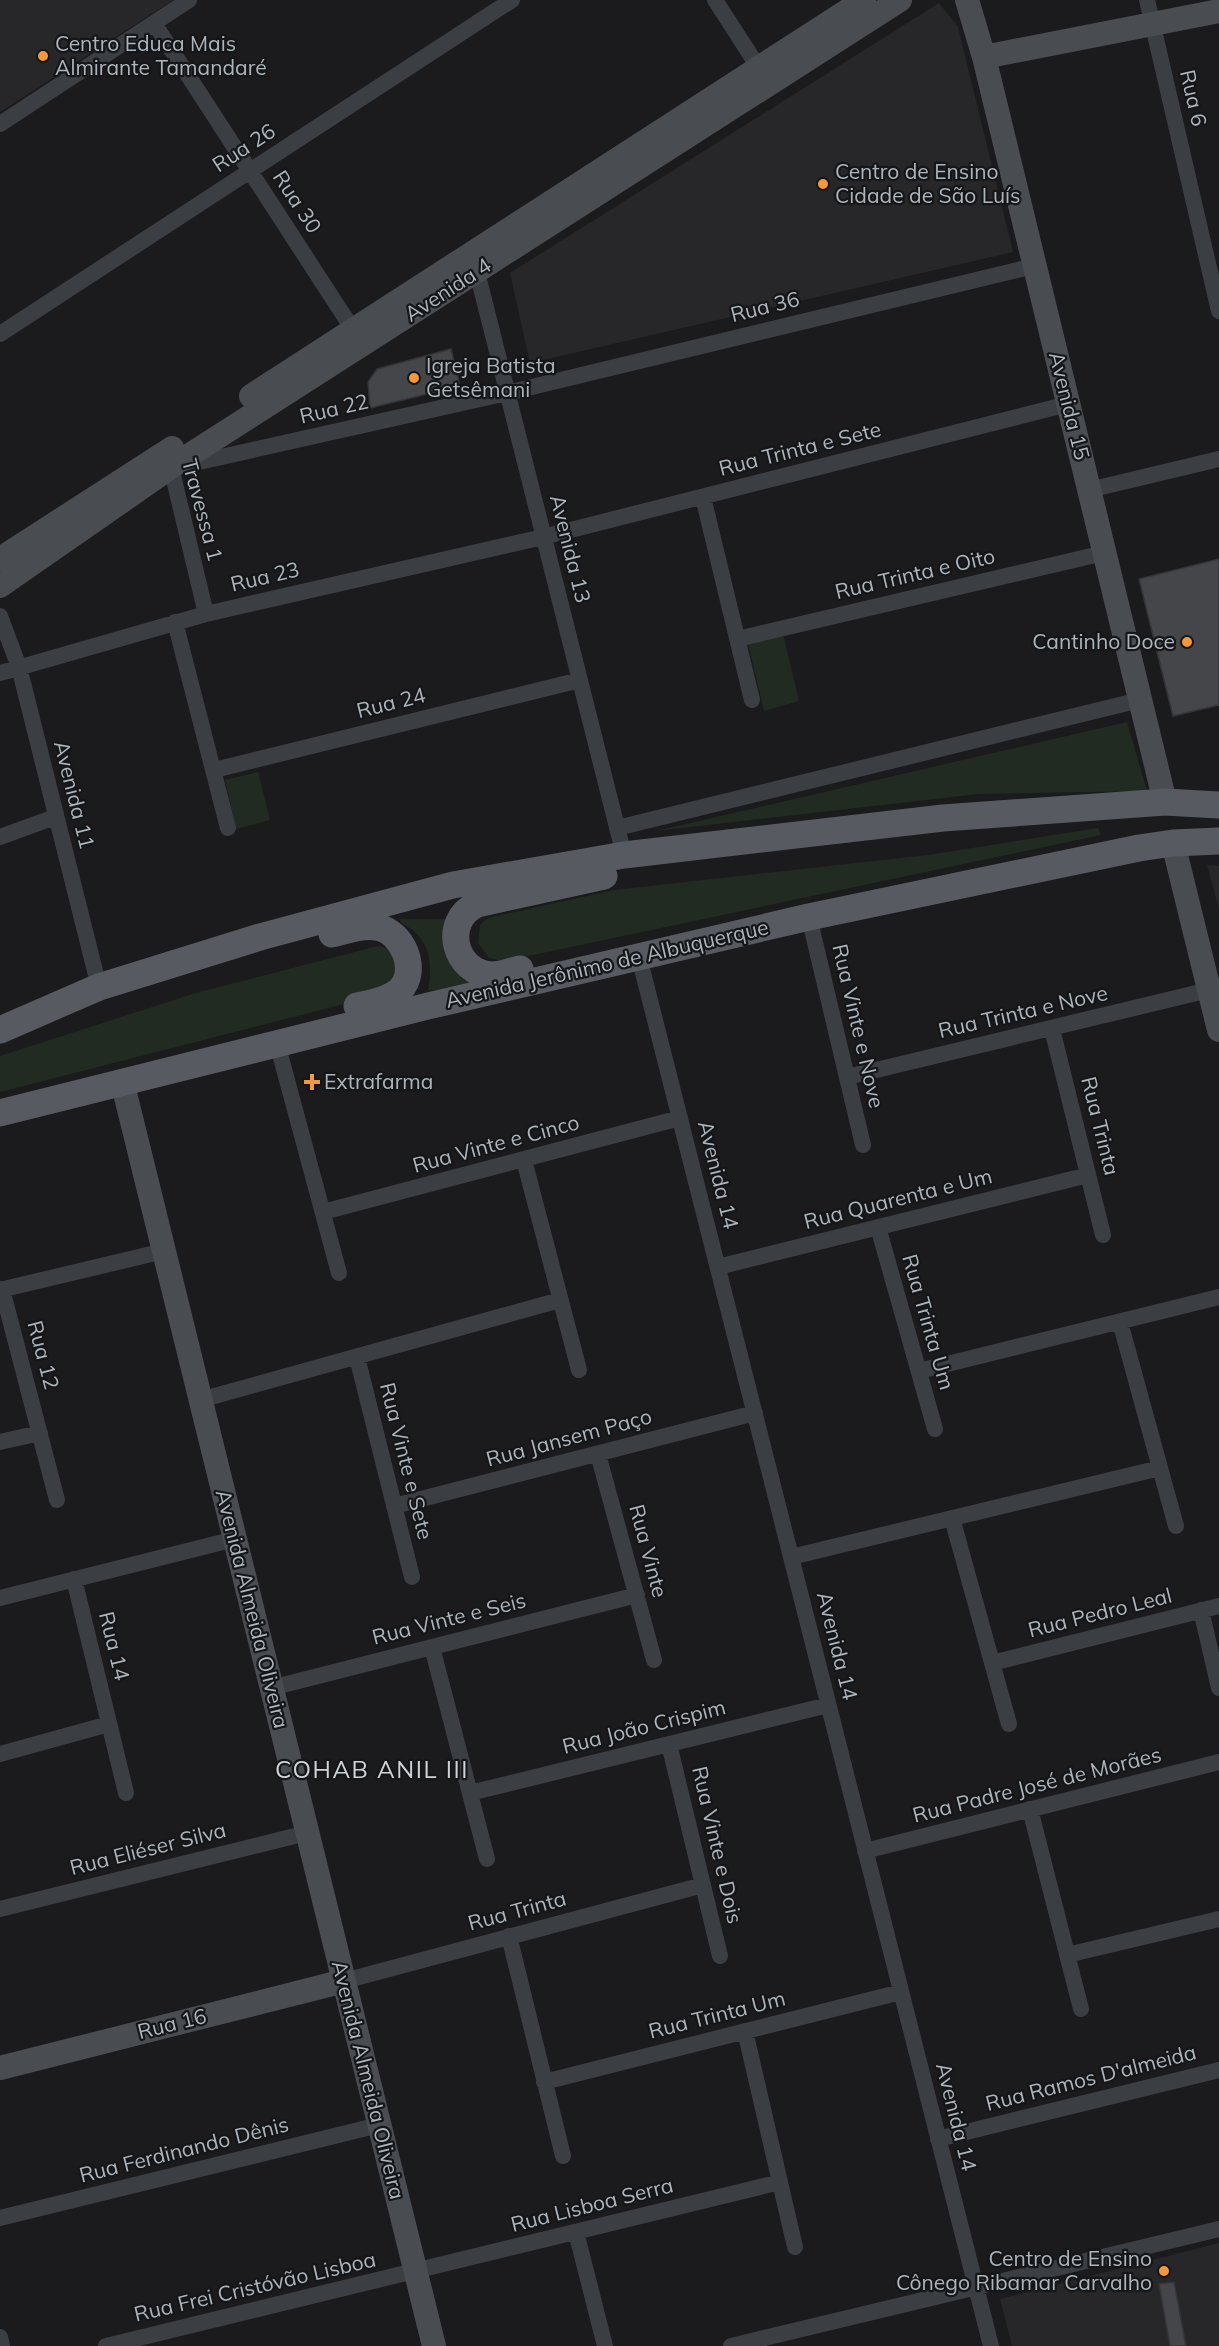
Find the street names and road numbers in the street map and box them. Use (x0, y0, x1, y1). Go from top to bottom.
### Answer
street label: Rua 6 (1175, 67, 1213, 129)
street label: Rua 26 (207, 117, 280, 177)
street label: Rua 30 (268, 165, 328, 238)
street label: Avenida 4 (399, 251, 496, 327)
street label: Rua 36 (728, 285, 802, 327)
street label: Avenida 15 (1044, 349, 1096, 463)
street label: Rua 22 (297, 387, 371, 429)
street label: Rua Trinta e Sete (716, 415, 884, 481)
street label: Travessa 1 (177, 456, 229, 564)
street label: Avenida 13 (545, 492, 597, 606)
street label: Rua Trinta e Oito (832, 542, 997, 604)
street label: Rua 23 (228, 555, 302, 597)
street label: Rua 24 (354, 681, 428, 723)
street label: Avenida 11 (49, 738, 101, 852)
street label: Avenida Jerônimo de Albuquerque (443, 913, 771, 1013)
street label: Rua Vinte e Nove (827, 941, 891, 1110)
street label: Rua Trinta e Nove (936, 979, 1110, 1043)
street label: Rua Trinta (1076, 1074, 1126, 1178)
street label: Rua Vinte e Cinco (410, 1108, 582, 1178)
street label: Avenida 14 (693, 1118, 745, 1232)
street label: Rua Quarenta e Um (801, 1162, 995, 1234)
street label: Rua Trinta Um (897, 1251, 961, 1393)
street label: Rua 12 (22, 1318, 66, 1392)
street label: Rua Vinte e Sete (375, 1380, 439, 1542)
street label: Rua Jansem Paço (483, 1402, 654, 1472)
street label: Avenida Almeida Oliveira (211, 1487, 295, 1731)
street label: Rua Vinte (624, 1501, 674, 1600)
street label: Rua Pedro Leal (1025, 1582, 1174, 1642)
street label: Rua Vinte e Seis (369, 1586, 528, 1650)
street label: Avenida 14 (812, 1589, 864, 1703)
street label: Rua 14 (94, 1609, 136, 1683)
street label: Rua João Crispim (560, 1693, 728, 1759)
street label: Rua Padre José de Morães (910, 1741, 1164, 1828)
street label: Rua Vinte e Dois (687, 1763, 749, 1926)
street label: Rua Eliéser Silva (67, 1816, 229, 1880)
street label: Rua Trinta (465, 1884, 569, 1936)
street label: Avenida Almeida Oliveira (327, 1958, 411, 2202)
street label: Rua Trinta Um (646, 1984, 788, 2044)
street label: Rua 16 (135, 2002, 209, 2044)
street label: Rua Ramos D'almeida (983, 2038, 1199, 2116)
street label: Avenida 14 (931, 2060, 983, 2174)
street label: Rua Ferdinando Dênis (76, 2110, 291, 2188)
street label: Rua Lisboa Serra (508, 2171, 676, 2237)
street label: Rua Frei Cristóvão Lisboa (131, 2246, 378, 2327)

